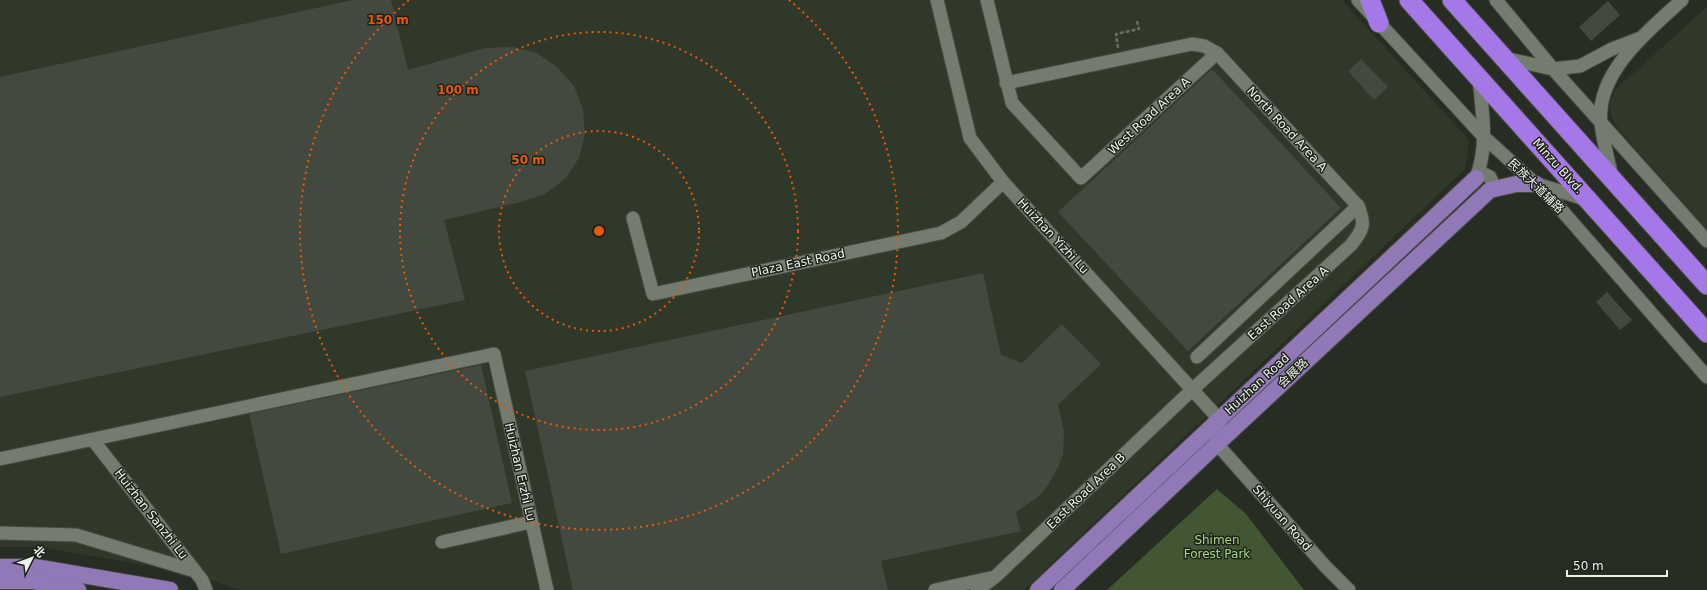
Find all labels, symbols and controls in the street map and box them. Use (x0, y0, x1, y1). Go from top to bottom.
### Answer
text: 150 m (367, 13, 409, 27)
street label: West Road Area A (1105, 74, 1193, 158)
text: 100 m (437, 83, 479, 97)
street label: North Road Area A (1244, 84, 1330, 175)
street label: Minzu Blvd. (1530, 136, 1586, 196)
text: 50 m (511, 153, 545, 167)
street label: 民族大道辅路 (1505, 156, 1567, 216)
street label: Huizhan Yizhi Lu (1014, 195, 1092, 277)
centre of rings (592, 224, 606, 238)
street label: Plaza East Road (750, 246, 846, 280)
street label: East Road Area A (1245, 263, 1332, 343)
street label: Huizhan Road (1222, 351, 1292, 417)
street label: 会展路 (1275, 356, 1311, 390)
street label: Huizhan Erzhi Lu (502, 422, 538, 522)
street label: East Road Area B (1044, 450, 1128, 532)
street label: Huizhan Sanzhi Lu (112, 466, 190, 562)
street label: Shiyuan Road (1250, 482, 1314, 554)
park label: Shimen Forest Park (1184, 533, 1250, 561)
north arrow (12, 538, 52, 578)
text: 北 (31, 543, 48, 560)
scale bar (1567, 552, 1667, 578)
text: 50 m (1573, 559, 1604, 573)

